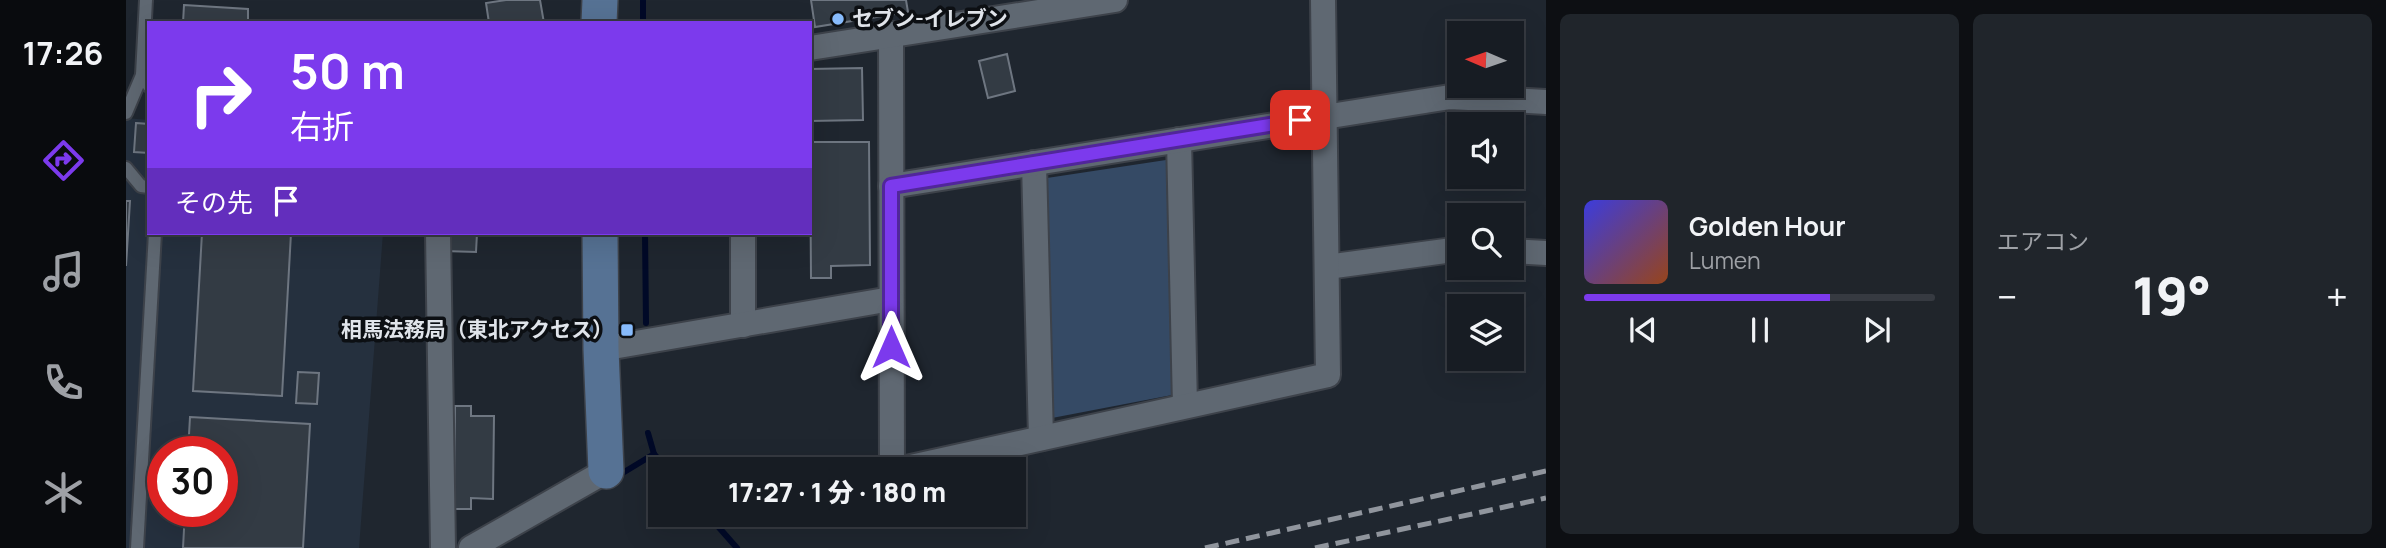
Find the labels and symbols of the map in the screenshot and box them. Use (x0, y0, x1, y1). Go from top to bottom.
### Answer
place label: セブン-イレブン (852, 4, 1008, 32)
marker: セブン-イレブン (830, 11, 846, 27)
north arrow (1447, 21, 1524, 98)
pin (1270, 90, 1330, 150)
position arrow (854, 310, 928, 384)
place label: 相馬法務局（東北アクセス） (341, 315, 613, 343)
marker: 相馬法務局（東北アクセス） (619, 322, 635, 338)
speed limit sign: 30 (147, 436, 238, 527)

